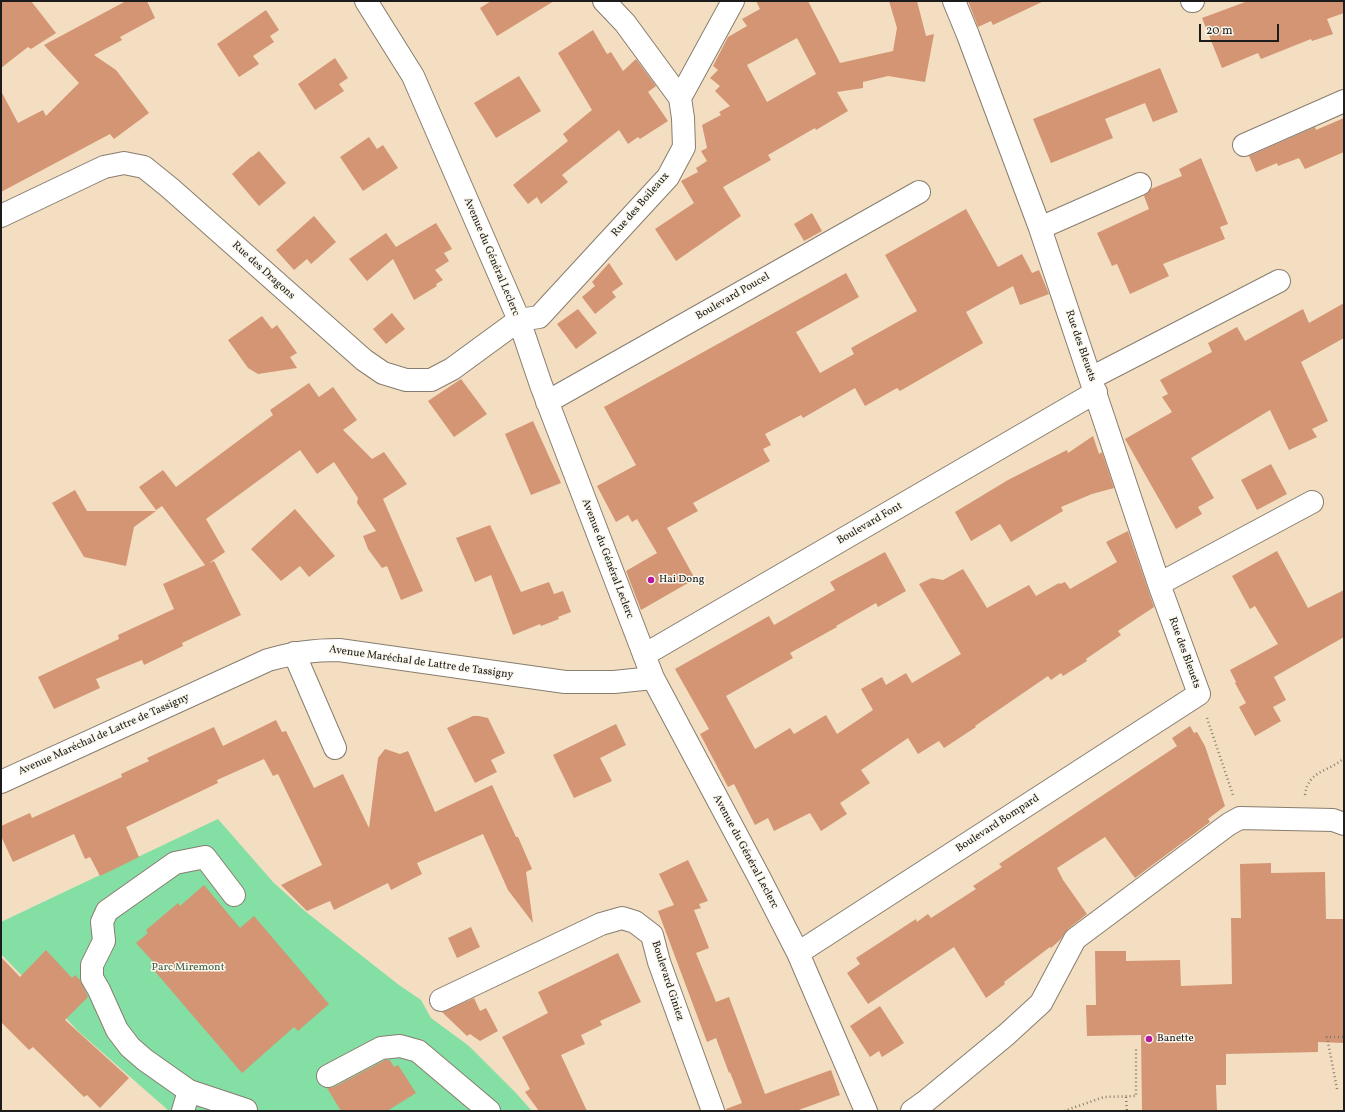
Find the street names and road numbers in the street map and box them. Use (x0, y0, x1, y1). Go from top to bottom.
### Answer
street label: Rue des Boileaux (609, 170, 673, 240)
street label: Avenue du Général Leclerc (460, 196, 522, 318)
street label: Rue des Dragons (229, 239, 297, 303)
street label: Boulevard Poucel (694, 270, 772, 324)
street label: Rue des Bleuets (1062, 308, 1098, 384)
street label: Avenue du Général Leclerc (578, 497, 636, 621)
street label: Boulevard Font (835, 500, 905, 548)
street label: Rue des Bleuets (1165, 616, 1203, 690)
street label: Avenue Maréchal de Lattre de Tassigny (328, 644, 514, 682)
street label: Avenue Maréchal de Lattre de Tassigny (16, 691, 192, 779)
street label: Boulevard Bompard (954, 792, 1042, 856)
street label: Avenue du Général Leclerc (709, 793, 781, 911)
street label: Boulevard Giniez (648, 939, 686, 1023)

